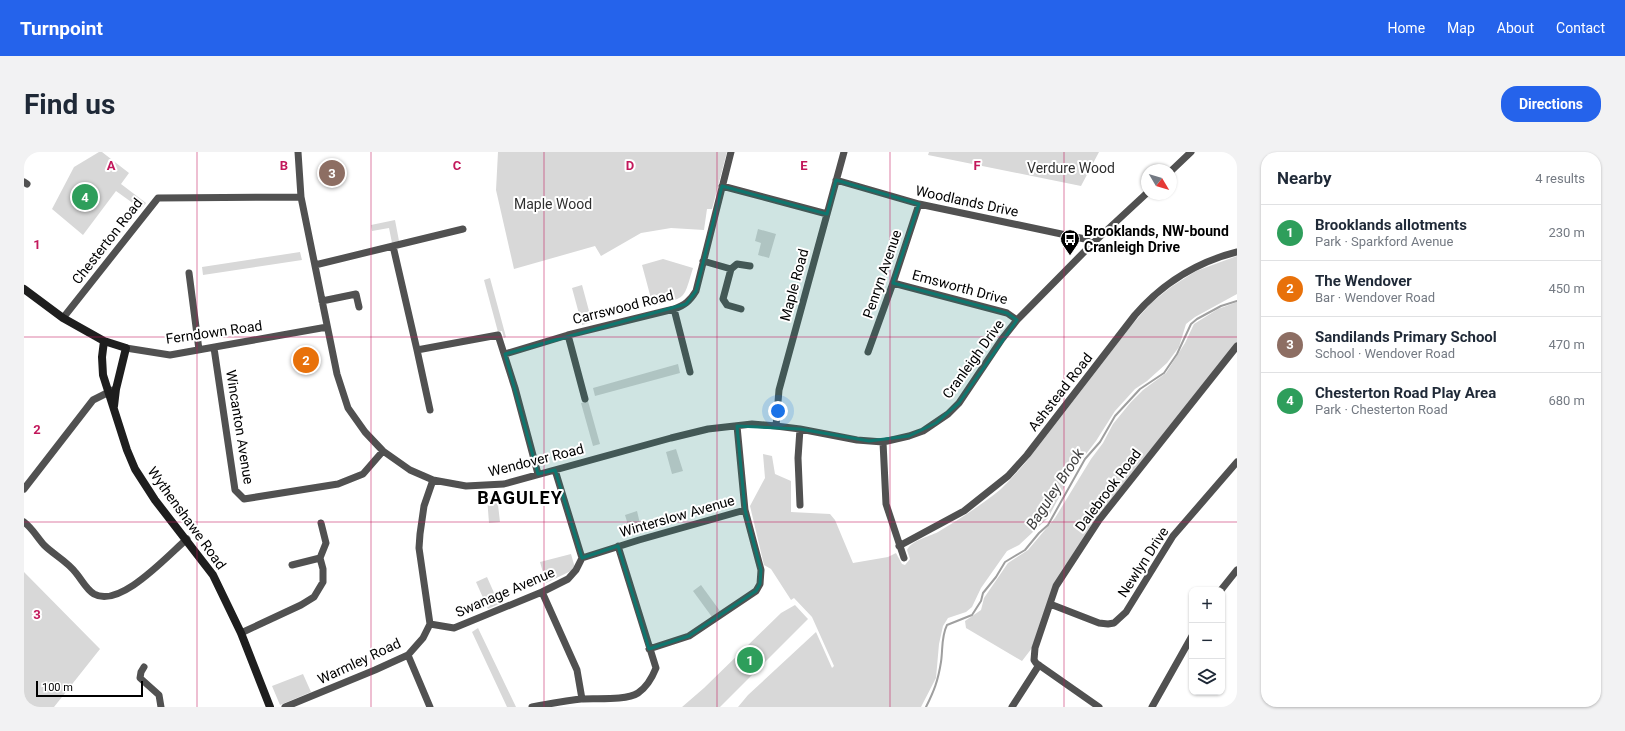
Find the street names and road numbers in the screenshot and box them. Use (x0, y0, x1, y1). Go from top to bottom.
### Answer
street label: Woodlands Drive (914, 182, 1020, 220)
street label: Chesterton Road (69, 195, 145, 287)
street label: Penryn Avenue (859, 228, 905, 320)
street label: Maple Road (777, 247, 811, 323)
street label: Emsworth Drive (910, 267, 1010, 307)
street label: Carrswood Road (571, 287, 675, 327)
street label: Cranleigh Drive (939, 316, 1007, 402)
street label: Ferndown Road (165, 317, 263, 347)
street label: Ashstead Road (1025, 350, 1095, 434)
street label: Wincanton Avenue (223, 369, 257, 485)
street label: Wendover Road (487, 440, 585, 480)
street label: Dalebrook Road (1072, 446, 1144, 534)
street label: Wythenshawe Road (144, 464, 230, 572)
street label: Winterslow Avenue (618, 492, 736, 540)
street label: Newlyn Drive (1114, 524, 1172, 600)
street label: Swanage Avenue (453, 564, 557, 620)
street label: Warmley Road (315, 635, 403, 687)

